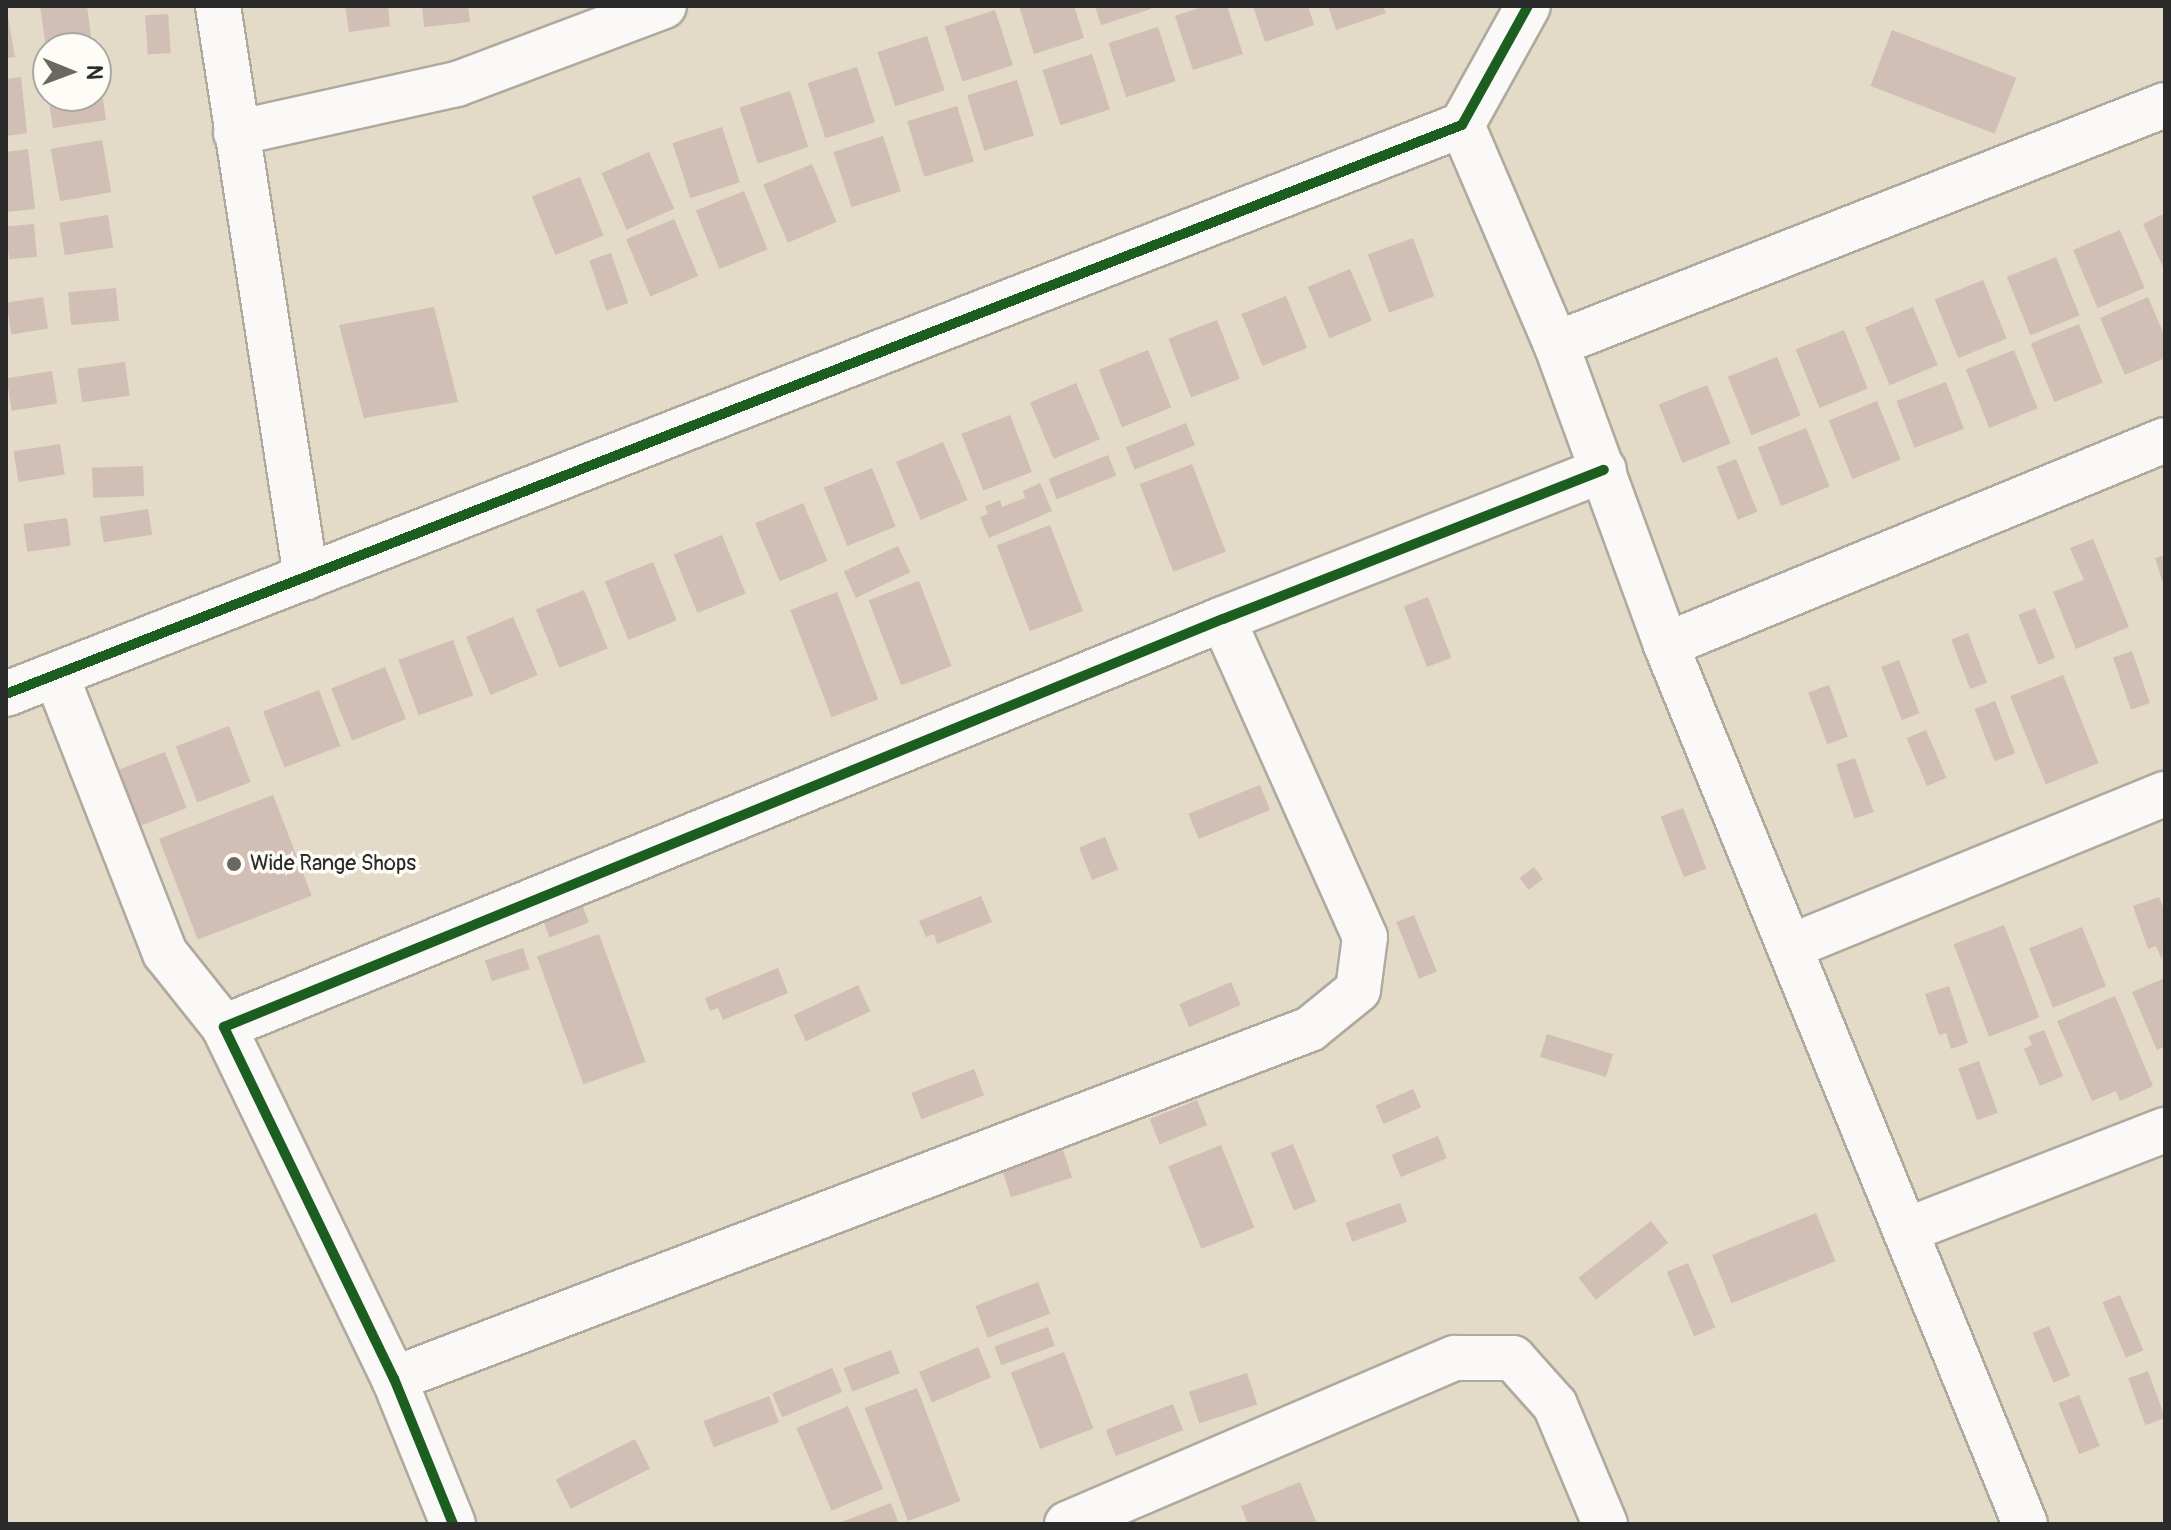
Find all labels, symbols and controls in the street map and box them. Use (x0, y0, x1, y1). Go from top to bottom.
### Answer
north arrow (32, 32, 112, 112)
text: N (80, 65, 108, 80)
place label: Wide Range Shops (250, 851, 416, 877)
marker: Wide Range Shops (225, 855, 243, 873)

